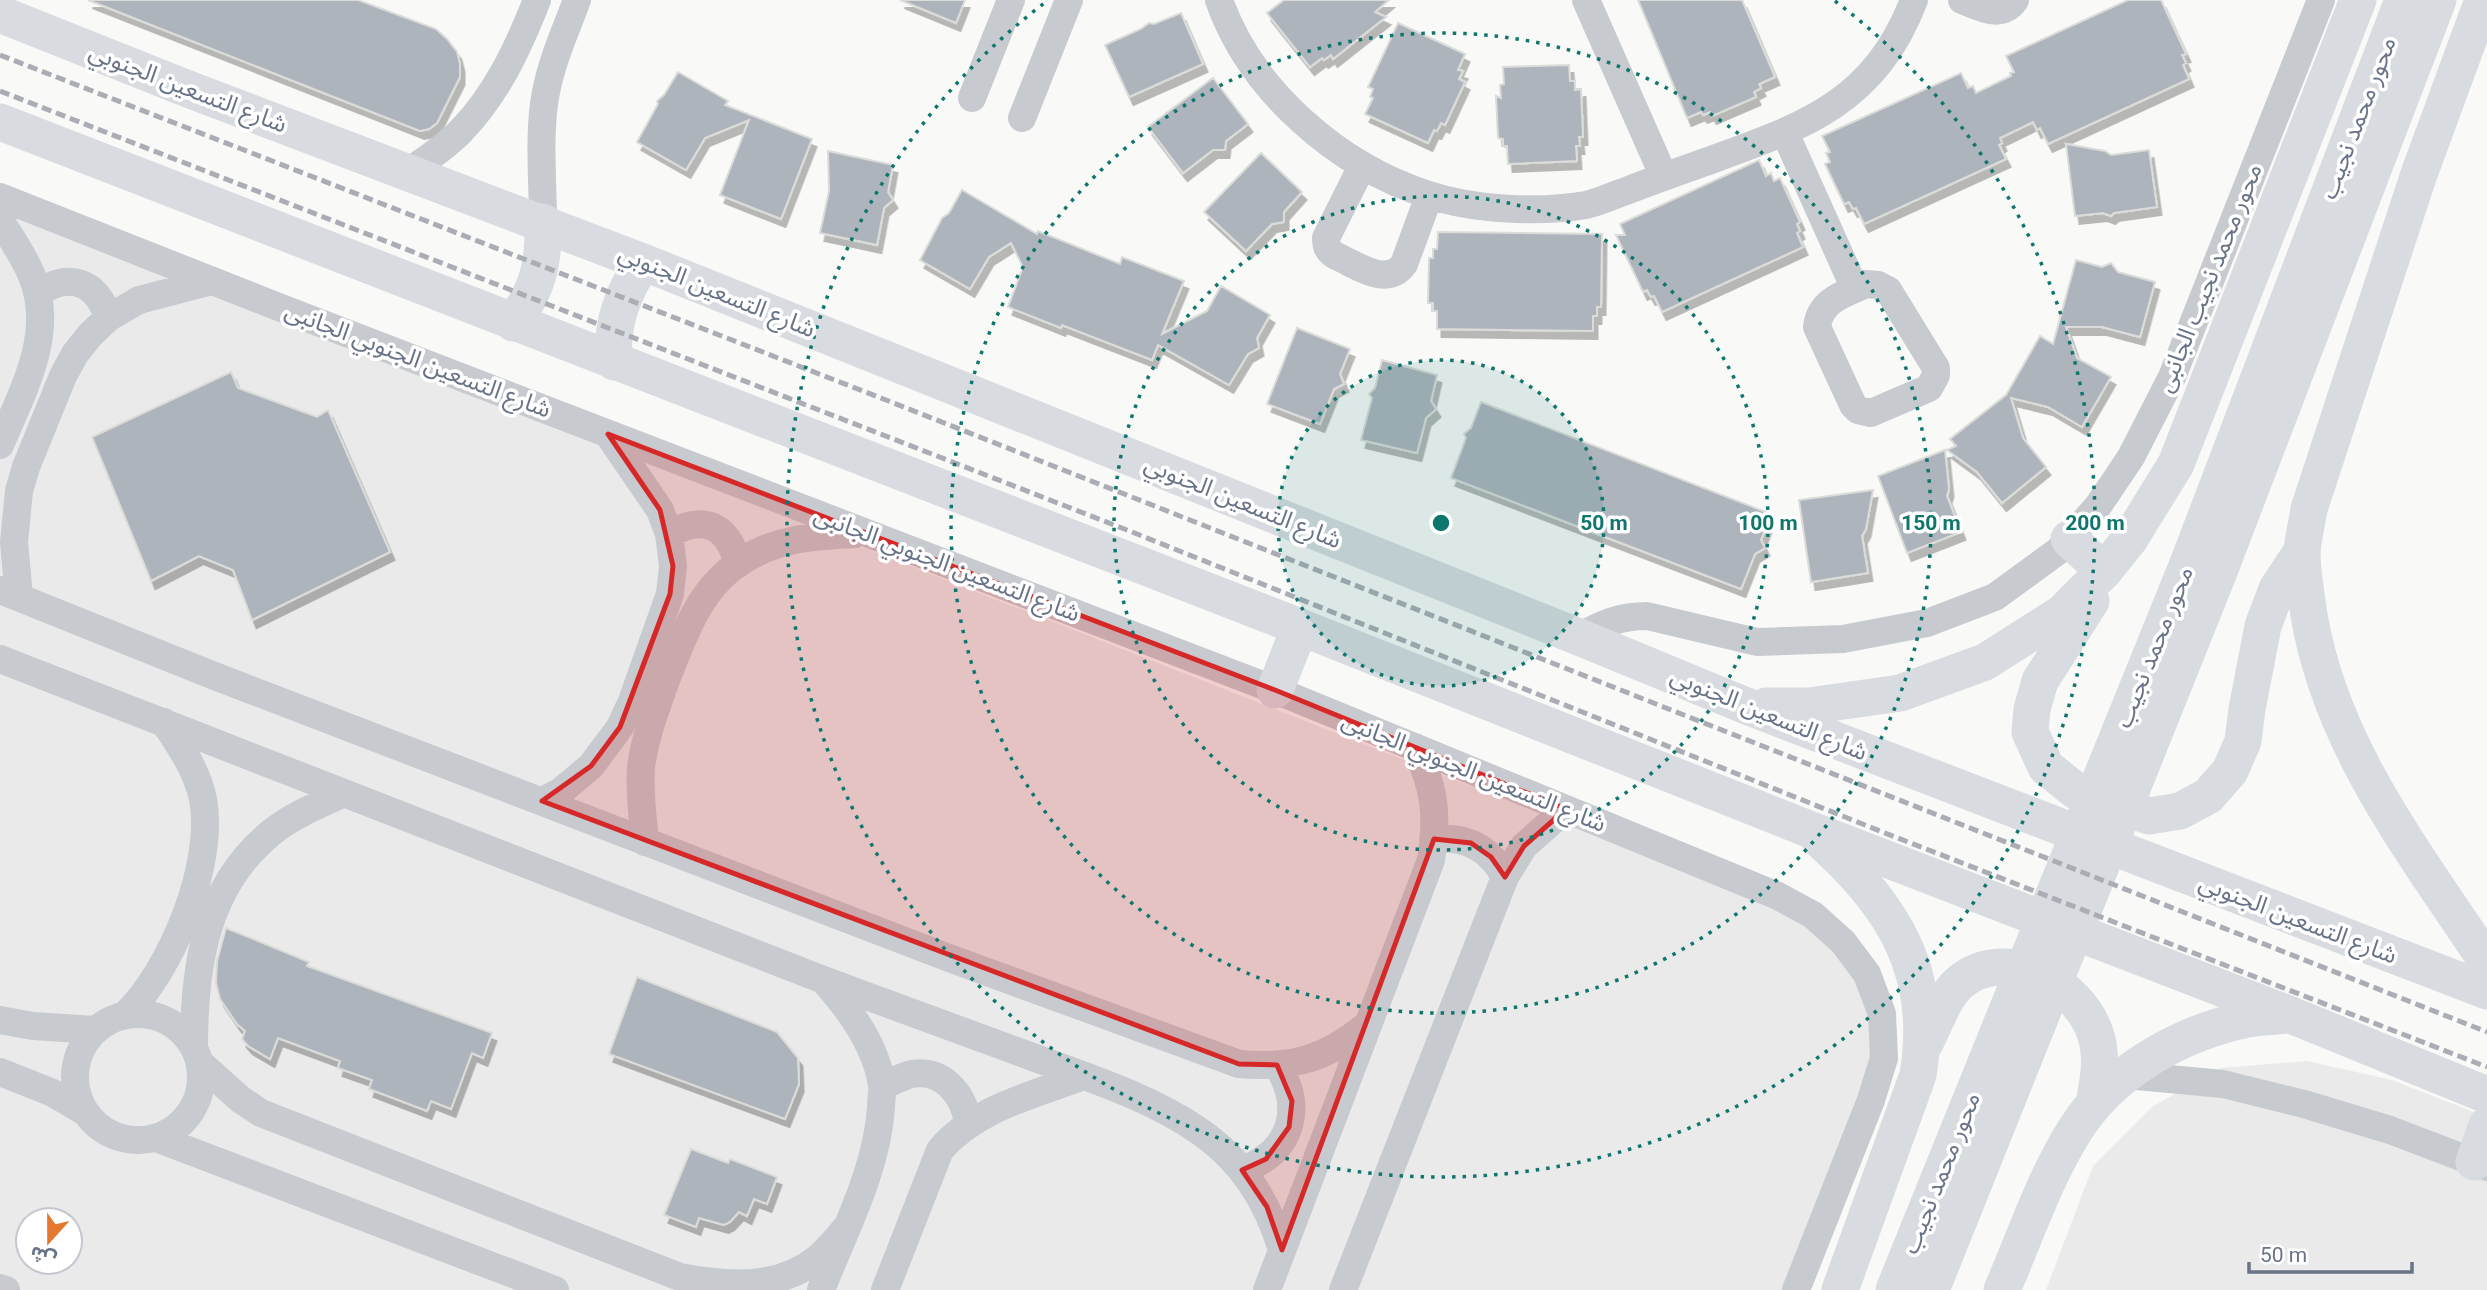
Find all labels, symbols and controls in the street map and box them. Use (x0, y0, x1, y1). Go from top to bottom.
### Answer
street label: محور محمد نجيب (2314, 33, 2402, 203)
street label: شارع التسعين الجنوبي (83, 37, 291, 143)
street label: محور محمد نجيب الجانبى (2150, 160, 2268, 396)
street label: شارع التسعين الجنوبي (613, 239, 820, 348)
street label: شارع التسعين الجنوبي الجانبى (280, 296, 555, 428)
street label: شارع التسعين الجنوبي (1139, 450, 1346, 559)
street label: شارع التسعين الجنوبي الجانبى (809, 500, 1084, 632)
centre of rings (1429, 511, 1453, 535)
text: 50 m (1580, 511, 1628, 535)
text: 100 m (1738, 511, 1798, 535)
text: 150 m (1901, 511, 1961, 535)
text: 200 m (2065, 511, 2125, 535)
street label: محور محمد نجيب (2109, 562, 2199, 732)
street label: شارع التسعين الجنوبي (1665, 662, 1872, 771)
street label: شارع التسعين الجنوبي الجانبى (1336, 706, 1610, 842)
street label: شارع التسعين الجنوبي (2193, 868, 2401, 974)
street label: محور محمد نجيب (1896, 1088, 1986, 1258)
north arrow (14, 1206, 84, 1276)
scale bar (2249, 1230, 2412, 1274)
text: ش (27, 1241, 59, 1272)
text: 50 m (2260, 1243, 2307, 1267)

